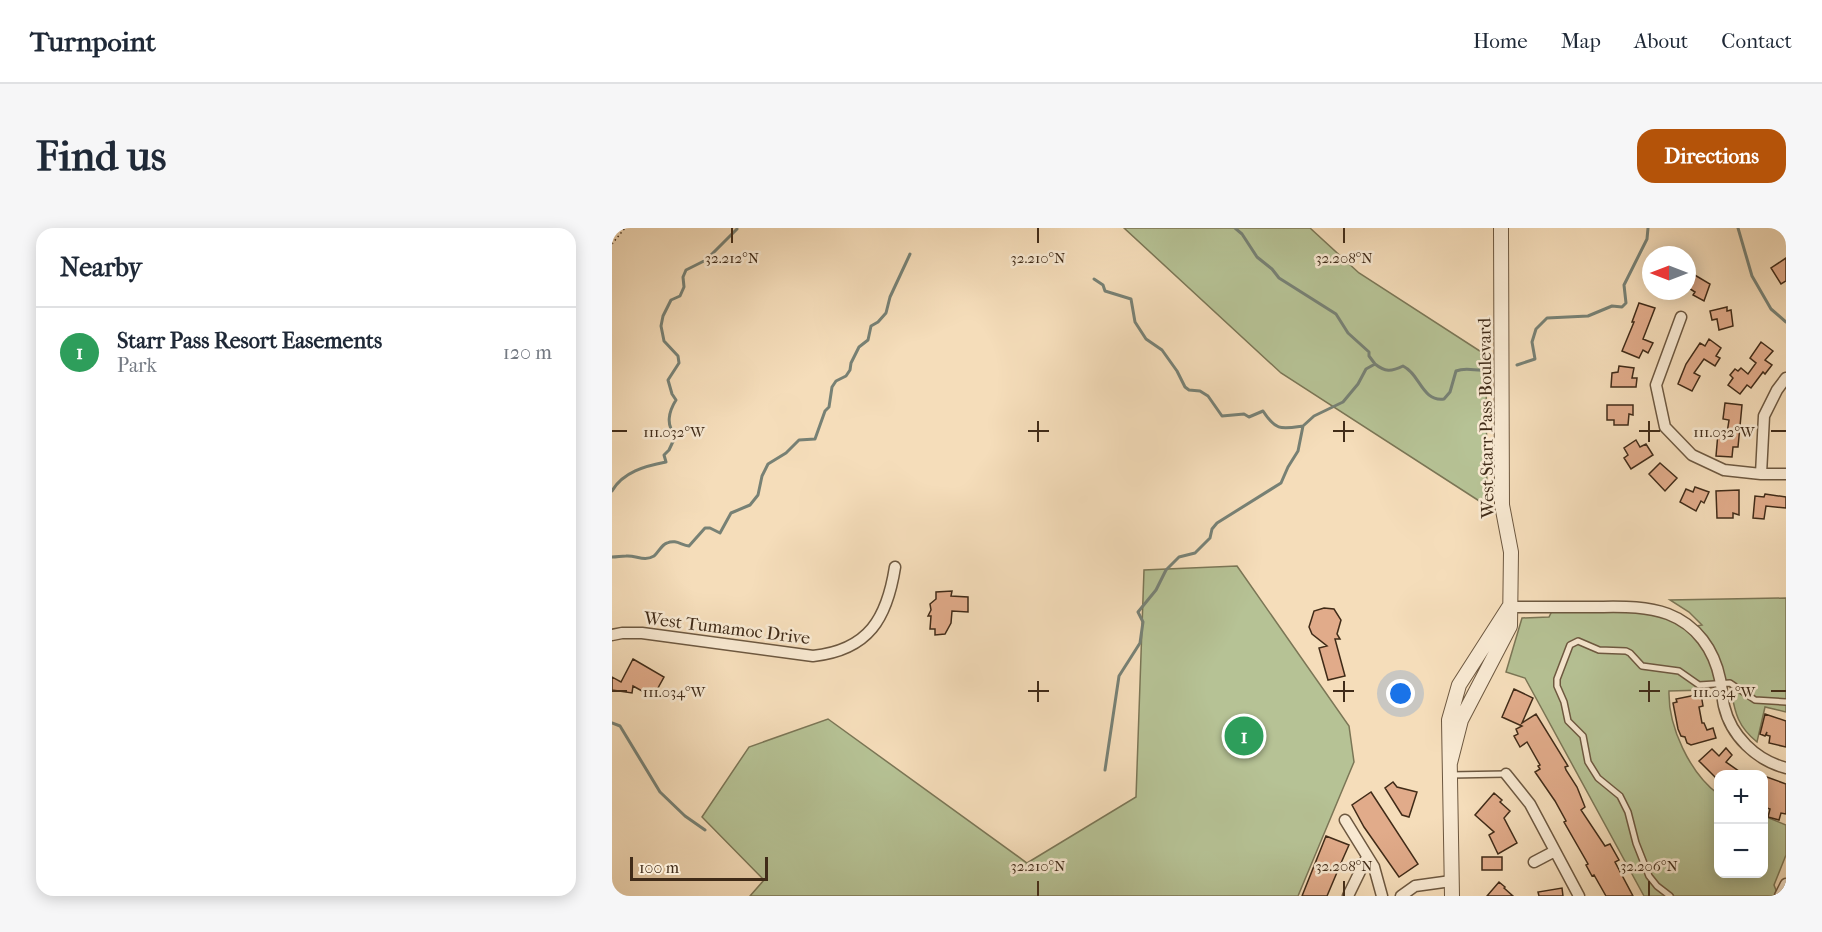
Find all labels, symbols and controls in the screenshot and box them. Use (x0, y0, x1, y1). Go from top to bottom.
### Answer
text: Turnpoint (30, 25, 156, 58)
text: Home (1473, 29, 1528, 53)
text: Map (1561, 29, 1601, 53)
text: About (1634, 29, 1688, 53)
text: Contact (1721, 29, 1792, 53)
button: Directions (1637, 129, 1786, 183)
text: Find us (36, 132, 166, 181)
north arrow (1642, 246, 1696, 300)
text: 32.212°N (705, 249, 760, 267)
text: 32.210°N (1011, 249, 1066, 267)
text: 32.208°N (1315, 249, 1373, 267)
text: Nearby (60, 252, 142, 283)
street label: West Starr Pass Boulevard (1474, 317, 1499, 519)
text: Starr Pass Resort Easements (117, 328, 382, 354)
text: 1 (76, 341, 83, 364)
text: 120 m (503, 341, 552, 364)
text: Park (117, 354, 157, 377)
text: 111.032°W (643, 423, 706, 441)
text: 111.032°W (1693, 423, 1756, 441)
street label: West Tumamoc Drive (642, 608, 811, 649)
your location (1386, 679, 1415, 708)
text: 111.034°W (643, 683, 706, 701)
text: 111.034°W (1693, 683, 1756, 701)
pin: 1 (1224, 714, 1264, 758)
map controls (1714, 770, 1768, 878)
button: + (1714, 770, 1768, 824)
button: − (1714, 824, 1768, 878)
scale bar (630, 854, 768, 882)
text: 32.210°N (1011, 857, 1066, 875)
text: 32.208°N (1315, 857, 1373, 875)
text: 32.206°N (1620, 857, 1678, 875)
text: 100 m (639, 858, 679, 877)

